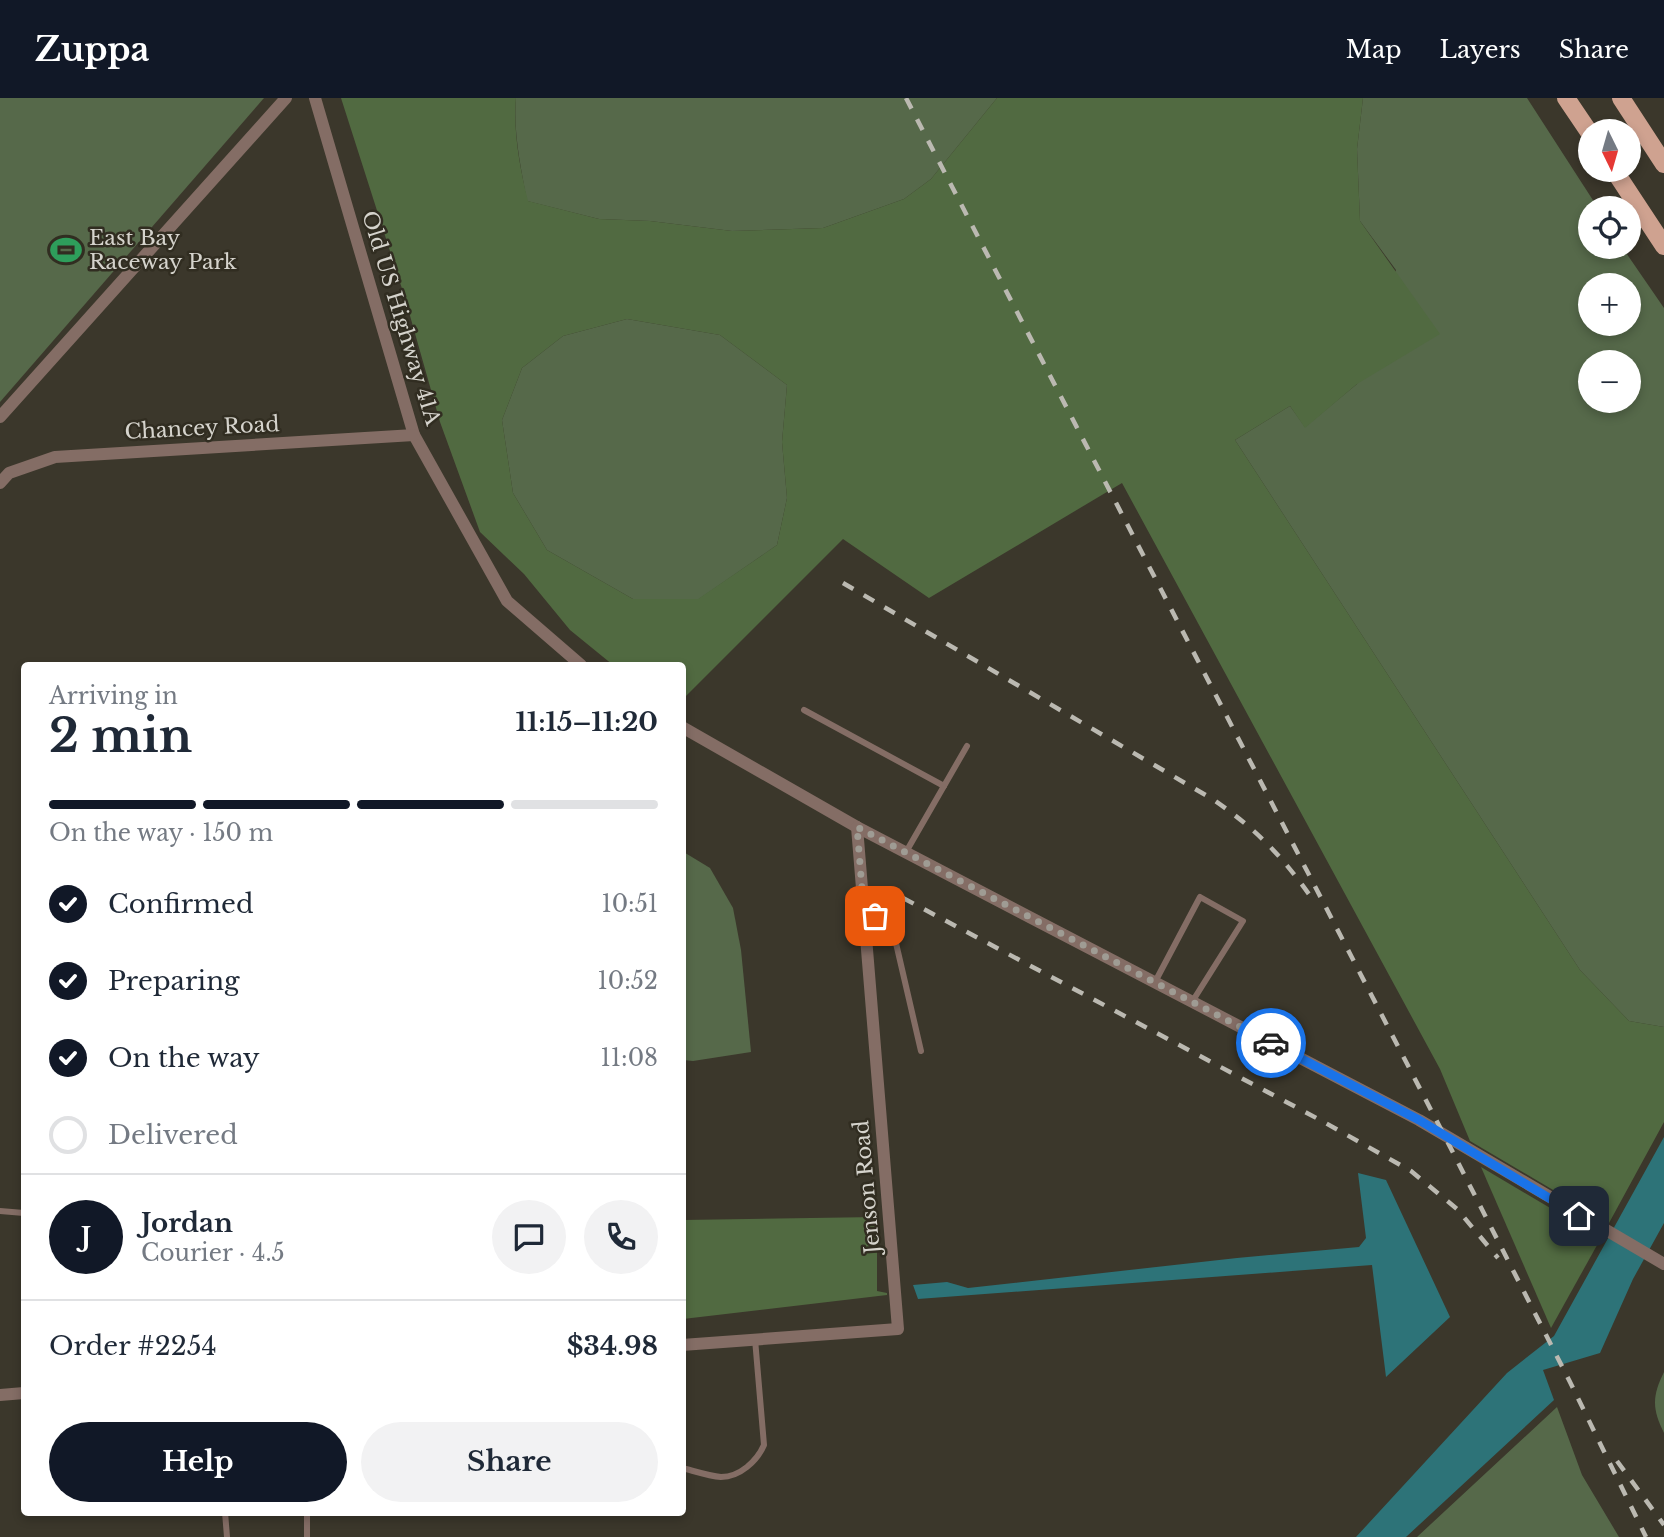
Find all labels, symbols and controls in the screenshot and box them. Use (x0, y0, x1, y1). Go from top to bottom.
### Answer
text: Zuppa (35, 29, 149, 70)
text: Map (1346, 35, 1402, 64)
text: Layers (1440, 35, 1521, 64)
text: Share (1559, 35, 1629, 64)
north arrow (1578, 119, 1642, 182)
map controls (1578, 119, 1641, 413)
button: locate (1578, 196, 1641, 259)
street label: Old US Highway 41A (356, 208, 446, 429)
place label: East Bay Raceway Park (89, 225, 237, 275)
sports icon: East Bay Raceway Park (49, 233, 83, 267)
button: + (1578, 273, 1641, 336)
button: − (1578, 350, 1641, 413)
street label: Chancey Road (124, 411, 280, 445)
text: Arriving in (49, 682, 178, 710)
text: 11:15–11:20 (516, 706, 658, 738)
text: 2 min (49, 707, 192, 764)
text: On the way · 150 m (49, 819, 273, 847)
icon: check (49, 885, 87, 923)
pin (845, 886, 905, 946)
text: Confirmed (108, 888, 253, 920)
text: 10:51 (601, 890, 658, 918)
icon: bag (856, 897, 894, 935)
icon: check (49, 962, 87, 1000)
text: Preparing (108, 965, 240, 997)
text: 10:52 (598, 967, 658, 995)
courier (1236, 1008, 1306, 1078)
icon: car (1252, 1024, 1290, 1062)
icon: check (49, 1039, 87, 1077)
text: On the way (108, 1042, 260, 1074)
text: 11:08 (601, 1044, 658, 1072)
text: Delivered (108, 1119, 238, 1151)
street label: Jenson Road (848, 1119, 886, 1258)
pin (1549, 1186, 1609, 1246)
icon: home (1560, 1197, 1598, 1235)
button: chat (492, 1200, 566, 1274)
button: phone (584, 1200, 658, 1274)
text: Jordan (141, 1207, 233, 1239)
text: J (81, 1221, 91, 1253)
text: Courier · 4.5 (141, 1239, 285, 1267)
text: Order #2254 (49, 1330, 217, 1362)
text: $34.98 (567, 1330, 658, 1362)
button: Help (49, 1422, 347, 1502)
button: Share (361, 1422, 658, 1502)

